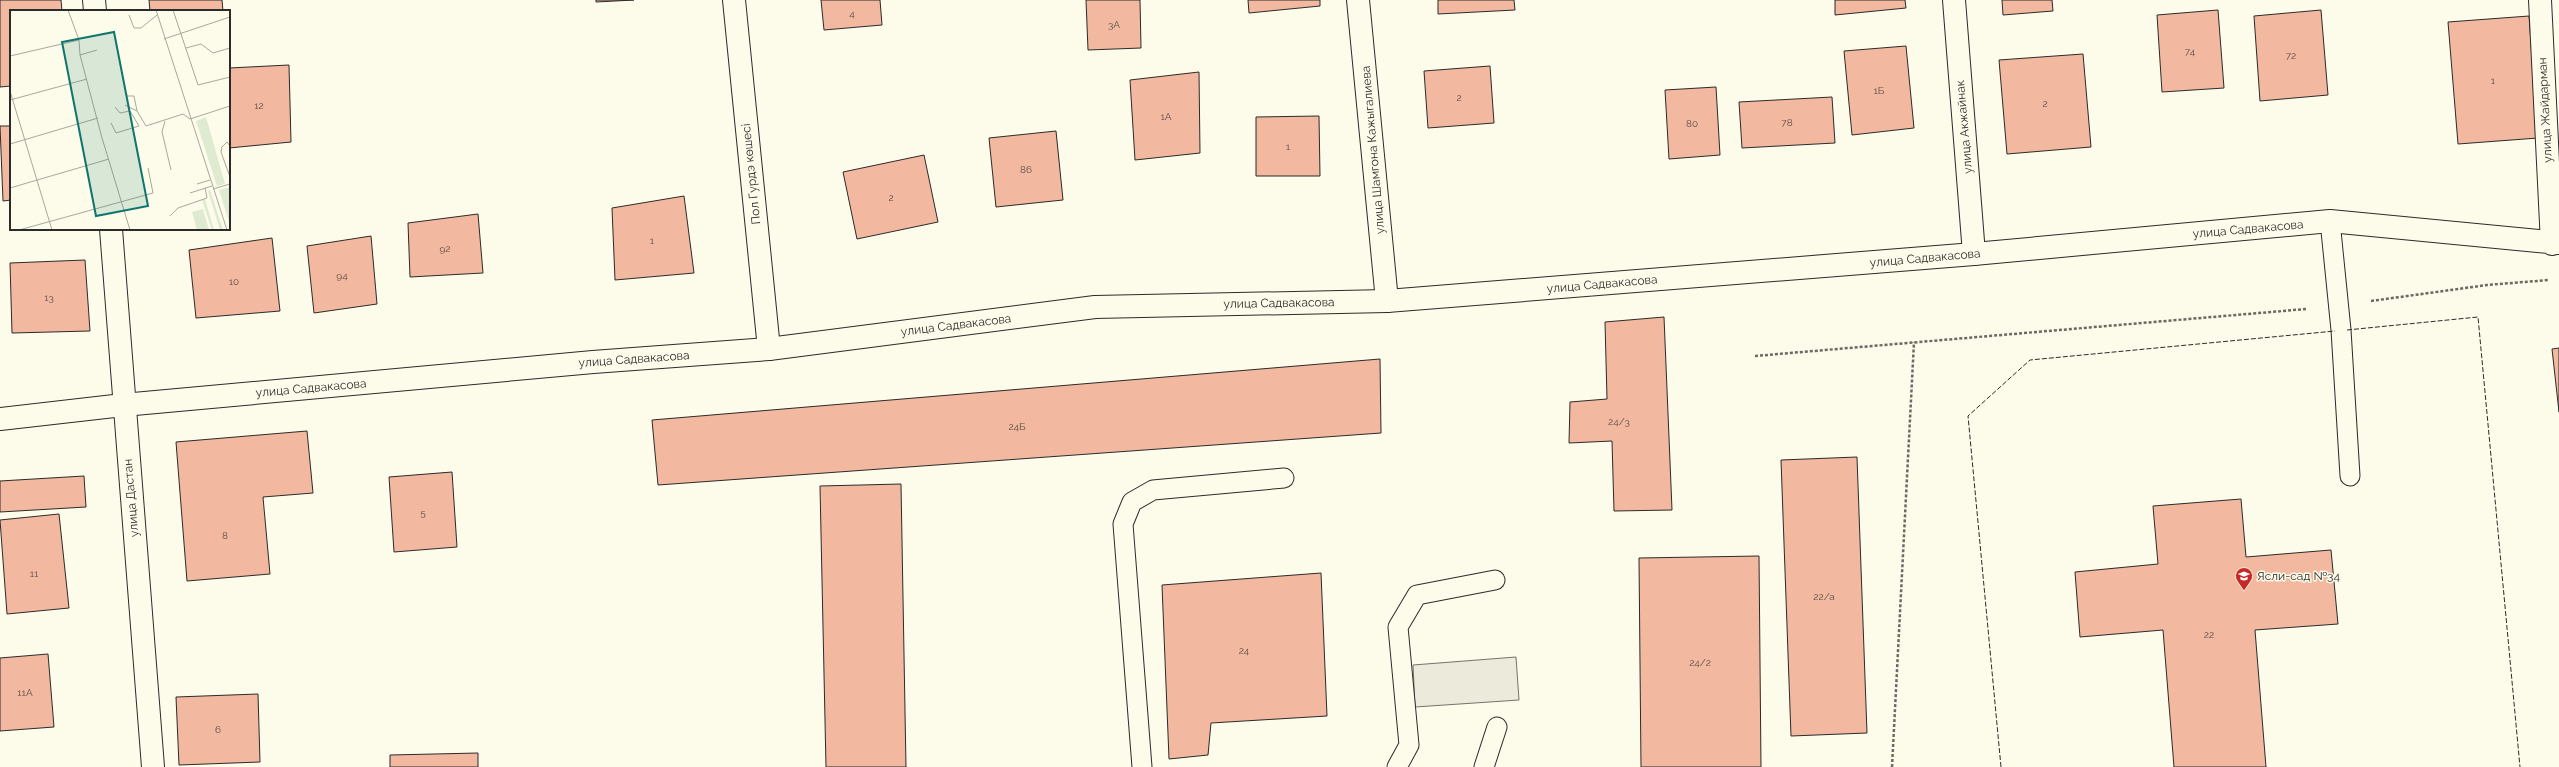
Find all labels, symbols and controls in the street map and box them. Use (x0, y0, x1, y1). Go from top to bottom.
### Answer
house number: 4 (849, 8, 855, 19)
inset map (10, 10, 230, 230)
house number: 3А (1108, 19, 1120, 30)
house number: 74 (2185, 46, 2196, 57)
house number: 72 (2286, 50, 2296, 61)
street label: улица Жайдарман (2535, 57, 2555, 163)
street label: улица Шамгона Кажыгалиева (1359, 65, 1387, 235)
house number: 1 (2491, 75, 2496, 86)
street label: улица Акжайнак (1953, 80, 1975, 174)
house number: 1Б (1874, 85, 1885, 96)
house number: 2 (1456, 92, 1462, 103)
house number: 2 (2042, 98, 2048, 109)
house number: 12 (254, 100, 264, 111)
house number: 1А (1160, 111, 1172, 122)
house number: 78 (1781, 117, 1793, 128)
house number: 80 (1686, 118, 1698, 129)
street label: Пол Гурдэ көшесі (739, 123, 763, 225)
house number: 1 (1286, 141, 1291, 152)
house number: 86 (1020, 164, 1032, 175)
house number: 2 (888, 192, 894, 203)
street label: улица Садвакасова (2192, 217, 2304, 241)
house number: 1 (650, 235, 655, 246)
house number: 92 (439, 243, 451, 254)
street label: улица Садвакасова (1869, 246, 1981, 270)
house number: 94 (336, 270, 348, 281)
street label: улица Садвакасова (1546, 272, 1658, 296)
house number: 10 (229, 276, 239, 287)
house number: 13 (44, 292, 54, 303)
street label: улица Садвакасова (1223, 295, 1335, 311)
street label: улица Садвакасова (900, 311, 1012, 339)
street label: улица Садвакасова (578, 348, 690, 370)
street label: улица Садвакасова (255, 376, 367, 400)
house number: 24/3 (1608, 416, 1630, 427)
house number: 24Б (1008, 421, 1026, 432)
street label: улица Дастан (121, 458, 141, 538)
house number: 5 (420, 507, 426, 518)
house number: 8 (222, 530, 228, 541)
school or university icon: Ясли-сад №34 (2234, 566, 2254, 591)
house number: 11 (30, 568, 39, 579)
place label: Ясли-сад №34 (2257, 569, 2340, 583)
house number: 22/а (1813, 591, 1835, 602)
house number: 22 (2204, 629, 2214, 640)
house number: 24 (1239, 645, 1250, 656)
house number: 24/2 (1689, 657, 1711, 668)
house number: 11А (17, 687, 33, 698)
house number: 6 (215, 724, 221, 735)

